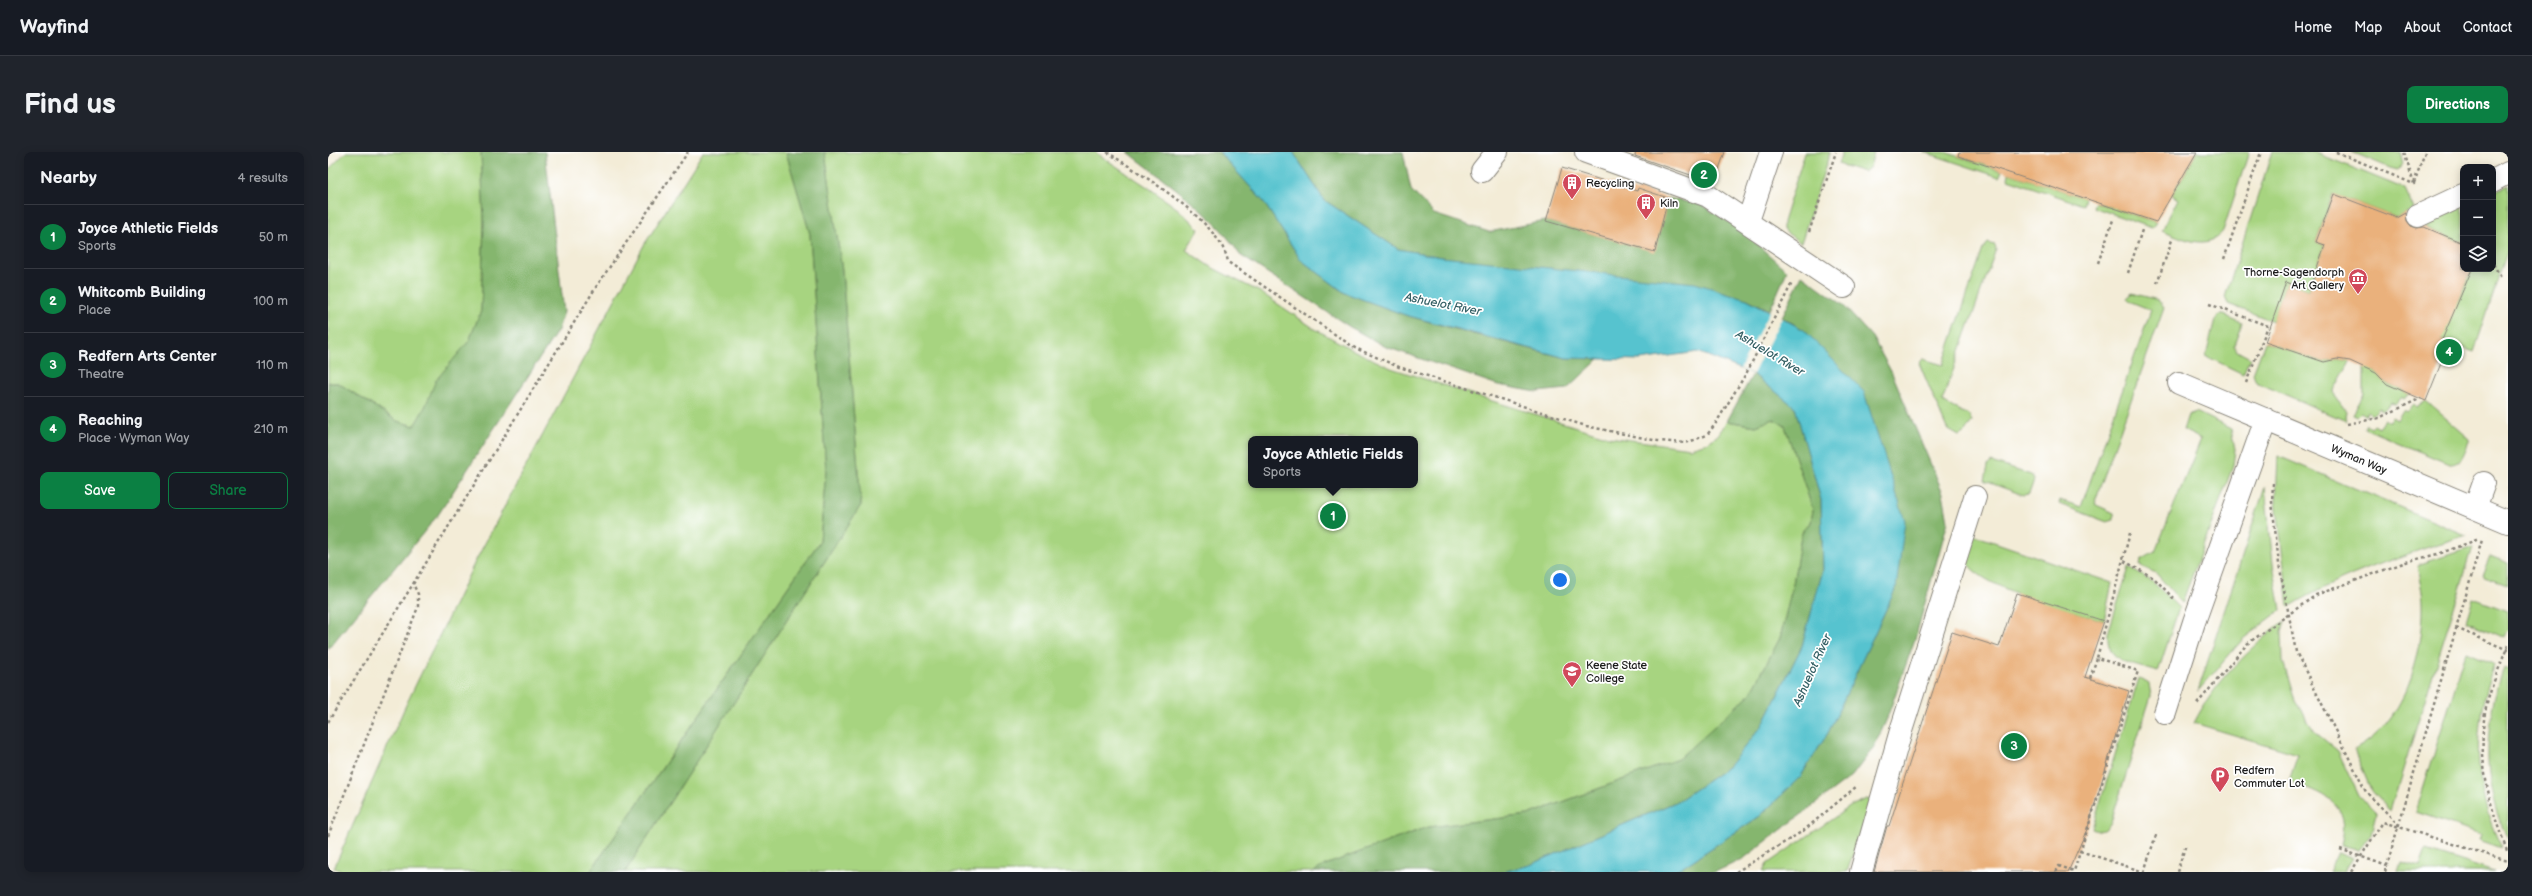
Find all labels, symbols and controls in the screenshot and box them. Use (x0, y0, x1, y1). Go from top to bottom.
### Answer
text: Wayfind (20, 16, 89, 39)
text: Home (2294, 19, 2332, 36)
text: Map (2354, 19, 2382, 36)
text: About (2404, 19, 2441, 36)
text: Contact (2463, 19, 2512, 36)
button: Directions (2407, 86, 2508, 123)
text: Find us (24, 88, 116, 121)
pin: 2 (1691, 160, 1717, 190)
map controls (2460, 164, 2496, 272)
button: + (2460, 164, 2496, 200)
text: Nearby (40, 168, 97, 188)
text: 4 results (238, 170, 288, 186)
building icon: Recycling (1561, 172, 1583, 200)
place label: Recycling (1586, 177, 1634, 190)
building icon: Kiln (1635, 192, 1657, 220)
place label: Kiln (1660, 197, 1678, 210)
button: − (2460, 200, 2496, 236)
text: Joyce Athletic Fields (78, 219, 218, 238)
text: 1 (50, 229, 56, 245)
text: 50 m (259, 229, 288, 245)
button: layers (2460, 236, 2496, 272)
text: Sports (78, 238, 116, 254)
place label: Thorne-Sagendorph Art Gallery (2244, 266, 2344, 292)
museum icon: Thorne-Sagendorph Art Gallery (2347, 267, 2369, 295)
text: Whitcomb Building (78, 283, 206, 302)
water label: Ashuelot River (1402, 290, 1484, 320)
text: 2 (49, 293, 57, 309)
text: 100 m (253, 293, 288, 309)
text: Place (78, 302, 111, 318)
water label: Ashuelot River (1732, 327, 1808, 381)
pin: 4 (2436, 337, 2462, 367)
text: Redfern Arts Center (78, 347, 216, 366)
text: 3 (49, 357, 57, 373)
text: 110 m (256, 357, 288, 373)
text: Theatre (78, 366, 124, 382)
text: Reaching (78, 411, 142, 430)
text: 4 (49, 421, 57, 437)
text: 210 m (254, 421, 288, 437)
text: Place · Wyman Way (78, 430, 189, 446)
popup (1248, 436, 1418, 488)
street label: Wyman Way (2329, 442, 2389, 477)
text: Joyce Athletic Fields (1263, 445, 1403, 464)
text: Sports (1263, 464, 1301, 480)
button: Save (40, 472, 160, 509)
button: Share (168, 472, 288, 509)
pin: 1 (1320, 501, 1346, 531)
your location (1550, 570, 1570, 590)
water label: Ashuelot River (1789, 630, 1836, 710)
place label: Keene State College (1586, 659, 1647, 685)
school or university icon: Keene State College (1561, 660, 1583, 688)
pin: 3 (2001, 731, 2027, 761)
place label: Redfern Commuter Lot (2234, 764, 2305, 790)
parking icon: Redfern Commuter Lot (2209, 765, 2231, 793)

